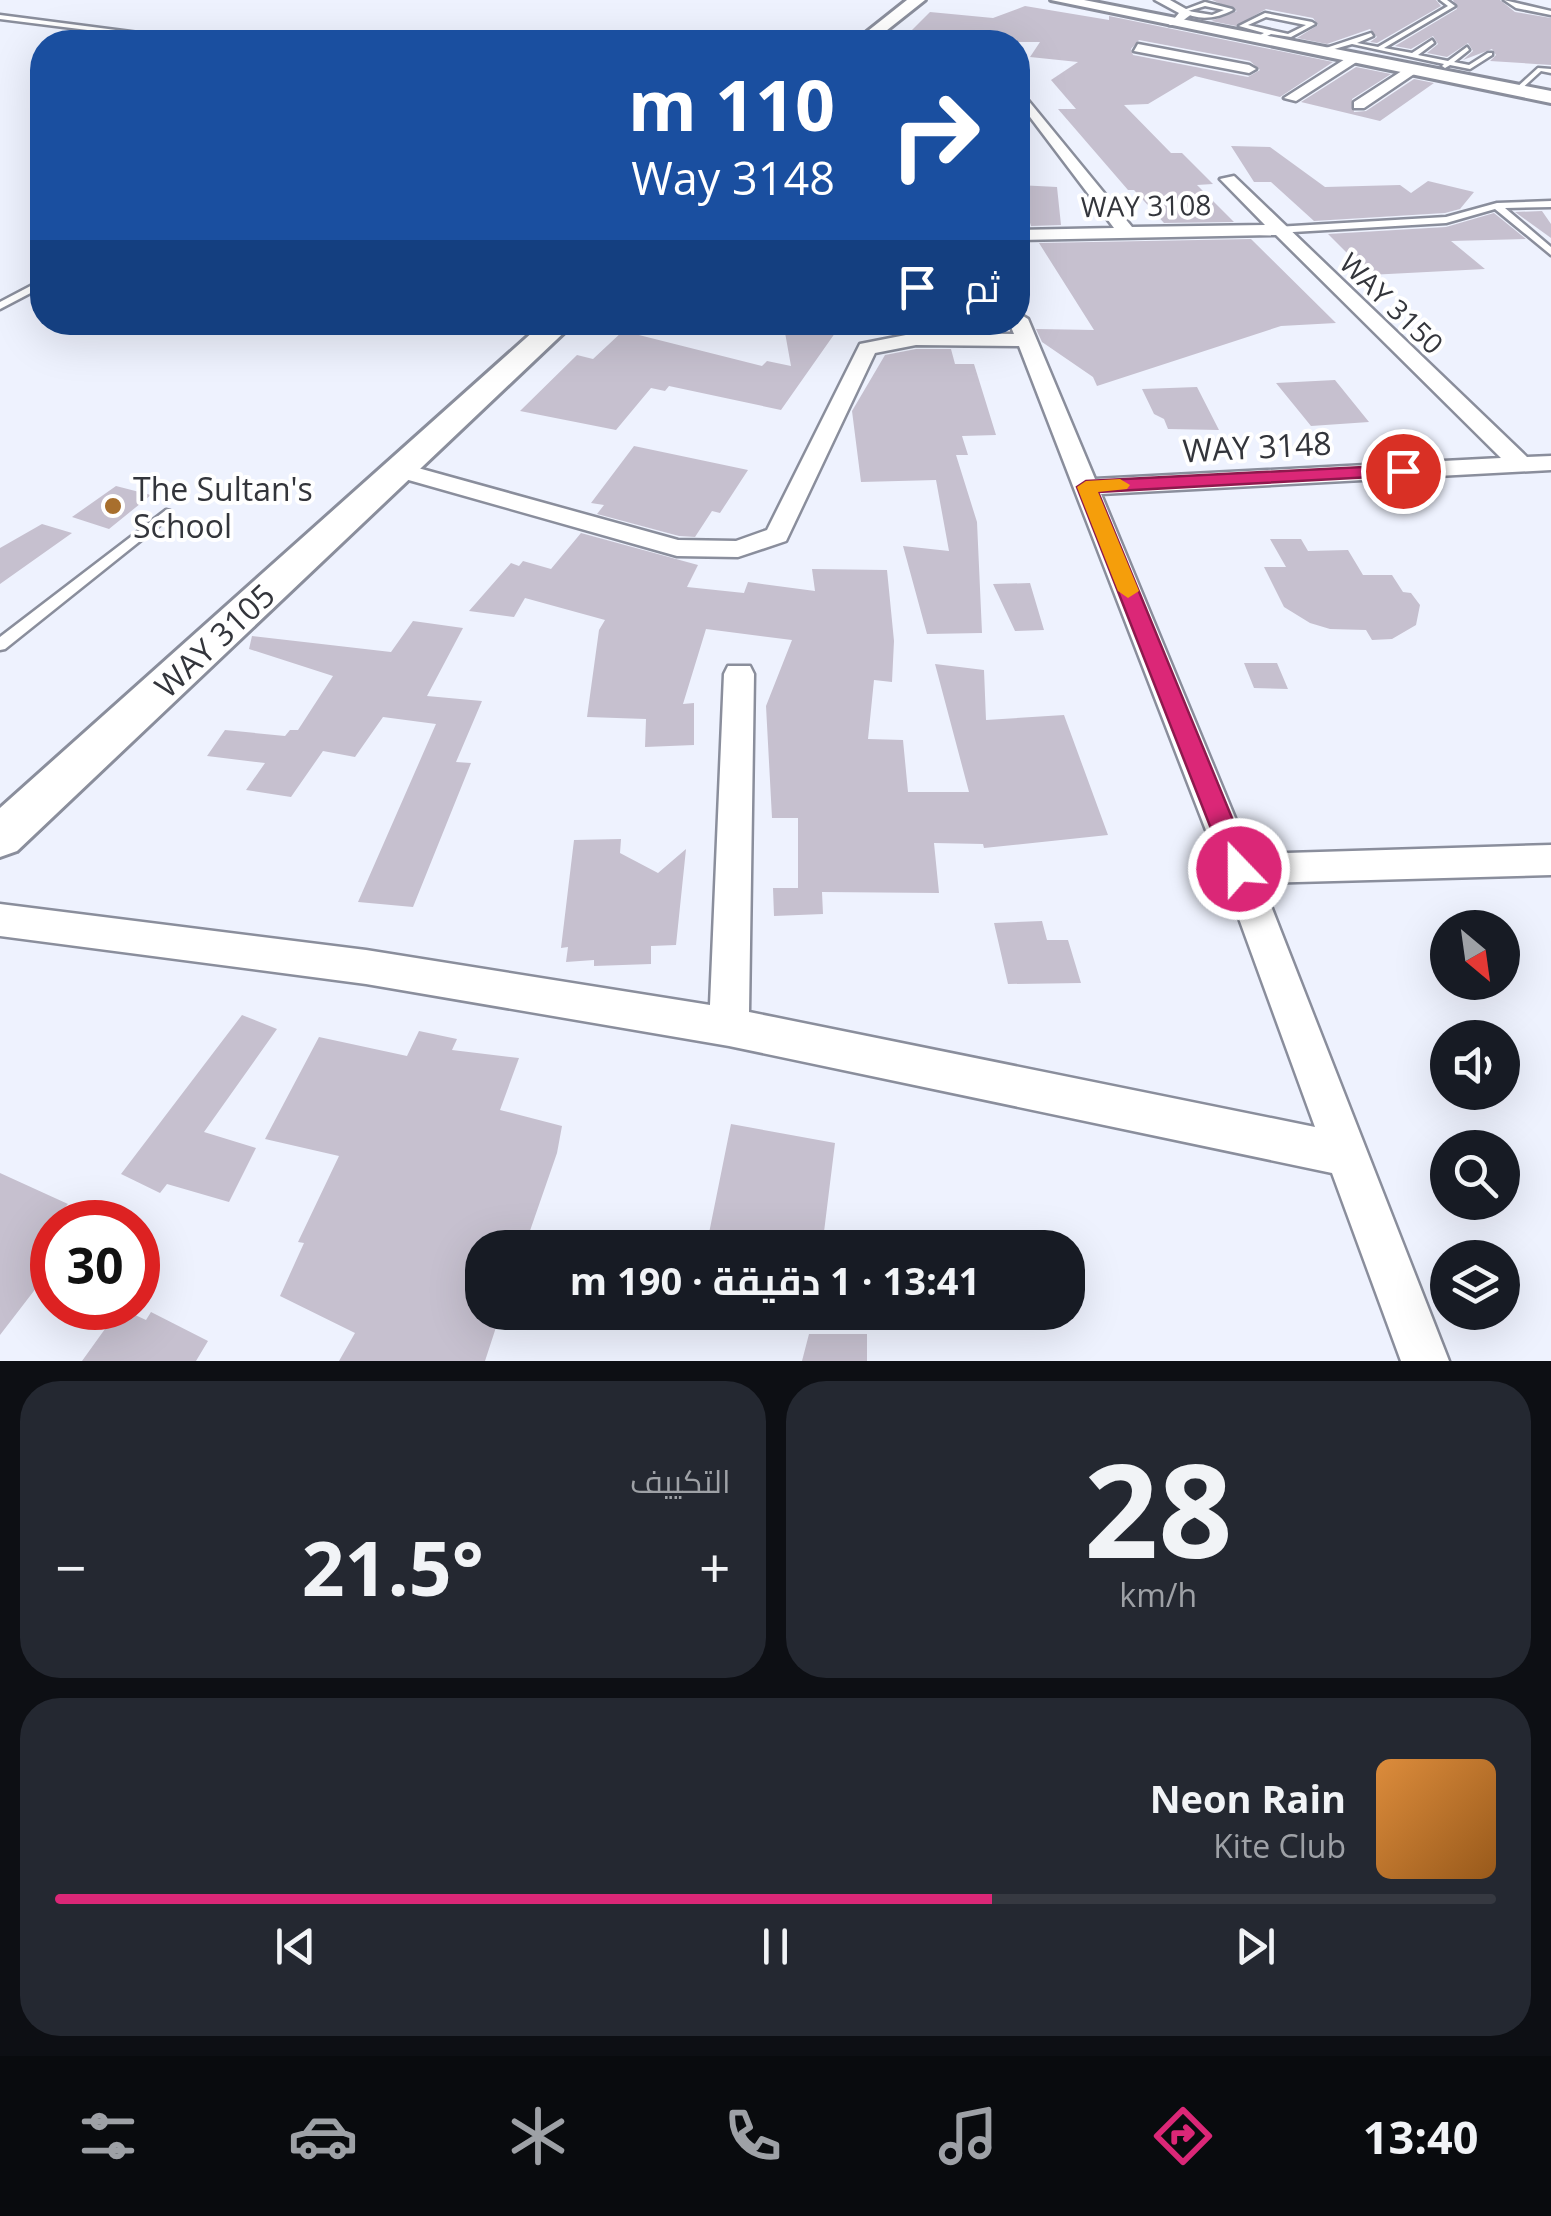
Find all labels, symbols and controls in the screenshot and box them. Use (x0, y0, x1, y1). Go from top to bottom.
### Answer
text: 110 m (628, 56, 835, 152)
icon: right (870, 70, 1000, 200)
text: Way 3148 (631, 147, 835, 208)
street label: WAY 3108 (1080, 185, 1212, 225)
street label: WAY 3150 (1332, 244, 1452, 362)
icon: arrive (890, 260, 945, 315)
text: ثم (965, 261, 1000, 313)
street label: WAY 3148 (1181, 421, 1333, 471)
pin (1361, 429, 1446, 514)
icon: arrive (1376, 444, 1431, 499)
place label: The Sultan's School (133, 467, 313, 547)
marker: The Sultan's School (102, 495, 124, 517)
street label: WAY 3105 (145, 573, 283, 707)
position arrow (1187, 817, 1291, 921)
north arrow (1430, 910, 1520, 1000)
map controls (1430, 910, 1520, 1330)
button: sound (1430, 1020, 1520, 1110)
button: search (1430, 1130, 1520, 1220)
speed limit sign: 30 (30, 1200, 160, 1330)
button: layers (1430, 1240, 1520, 1330)
text: 13:41 · 1 دقيقة · 190 m (570, 1254, 980, 1306)
text: 28 (1084, 1419, 1233, 1596)
text: التكييف (630, 1459, 731, 1502)
text: 21.5° (302, 1516, 484, 1618)
text: − (55, 1529, 86, 1604)
text: + (699, 1529, 731, 1604)
text: km/h (1119, 1573, 1197, 1616)
text: Neon Rain (1150, 1772, 1346, 1824)
text: Kite Club (1213, 1824, 1346, 1867)
icon: previous (268, 1919, 323, 1974)
icon: pause (748, 1919, 803, 1974)
icon: next (1228, 1919, 1283, 1974)
icon: filters (73, 2101, 143, 2171)
icon: car (288, 2101, 358, 2171)
icon: climate (503, 2101, 573, 2171)
icon: phone (718, 2101, 788, 2171)
icon: music (933, 2101, 1003, 2171)
icon: directions (1148, 2101, 1218, 2171)
text: 13:40 (1363, 2106, 1478, 2167)

